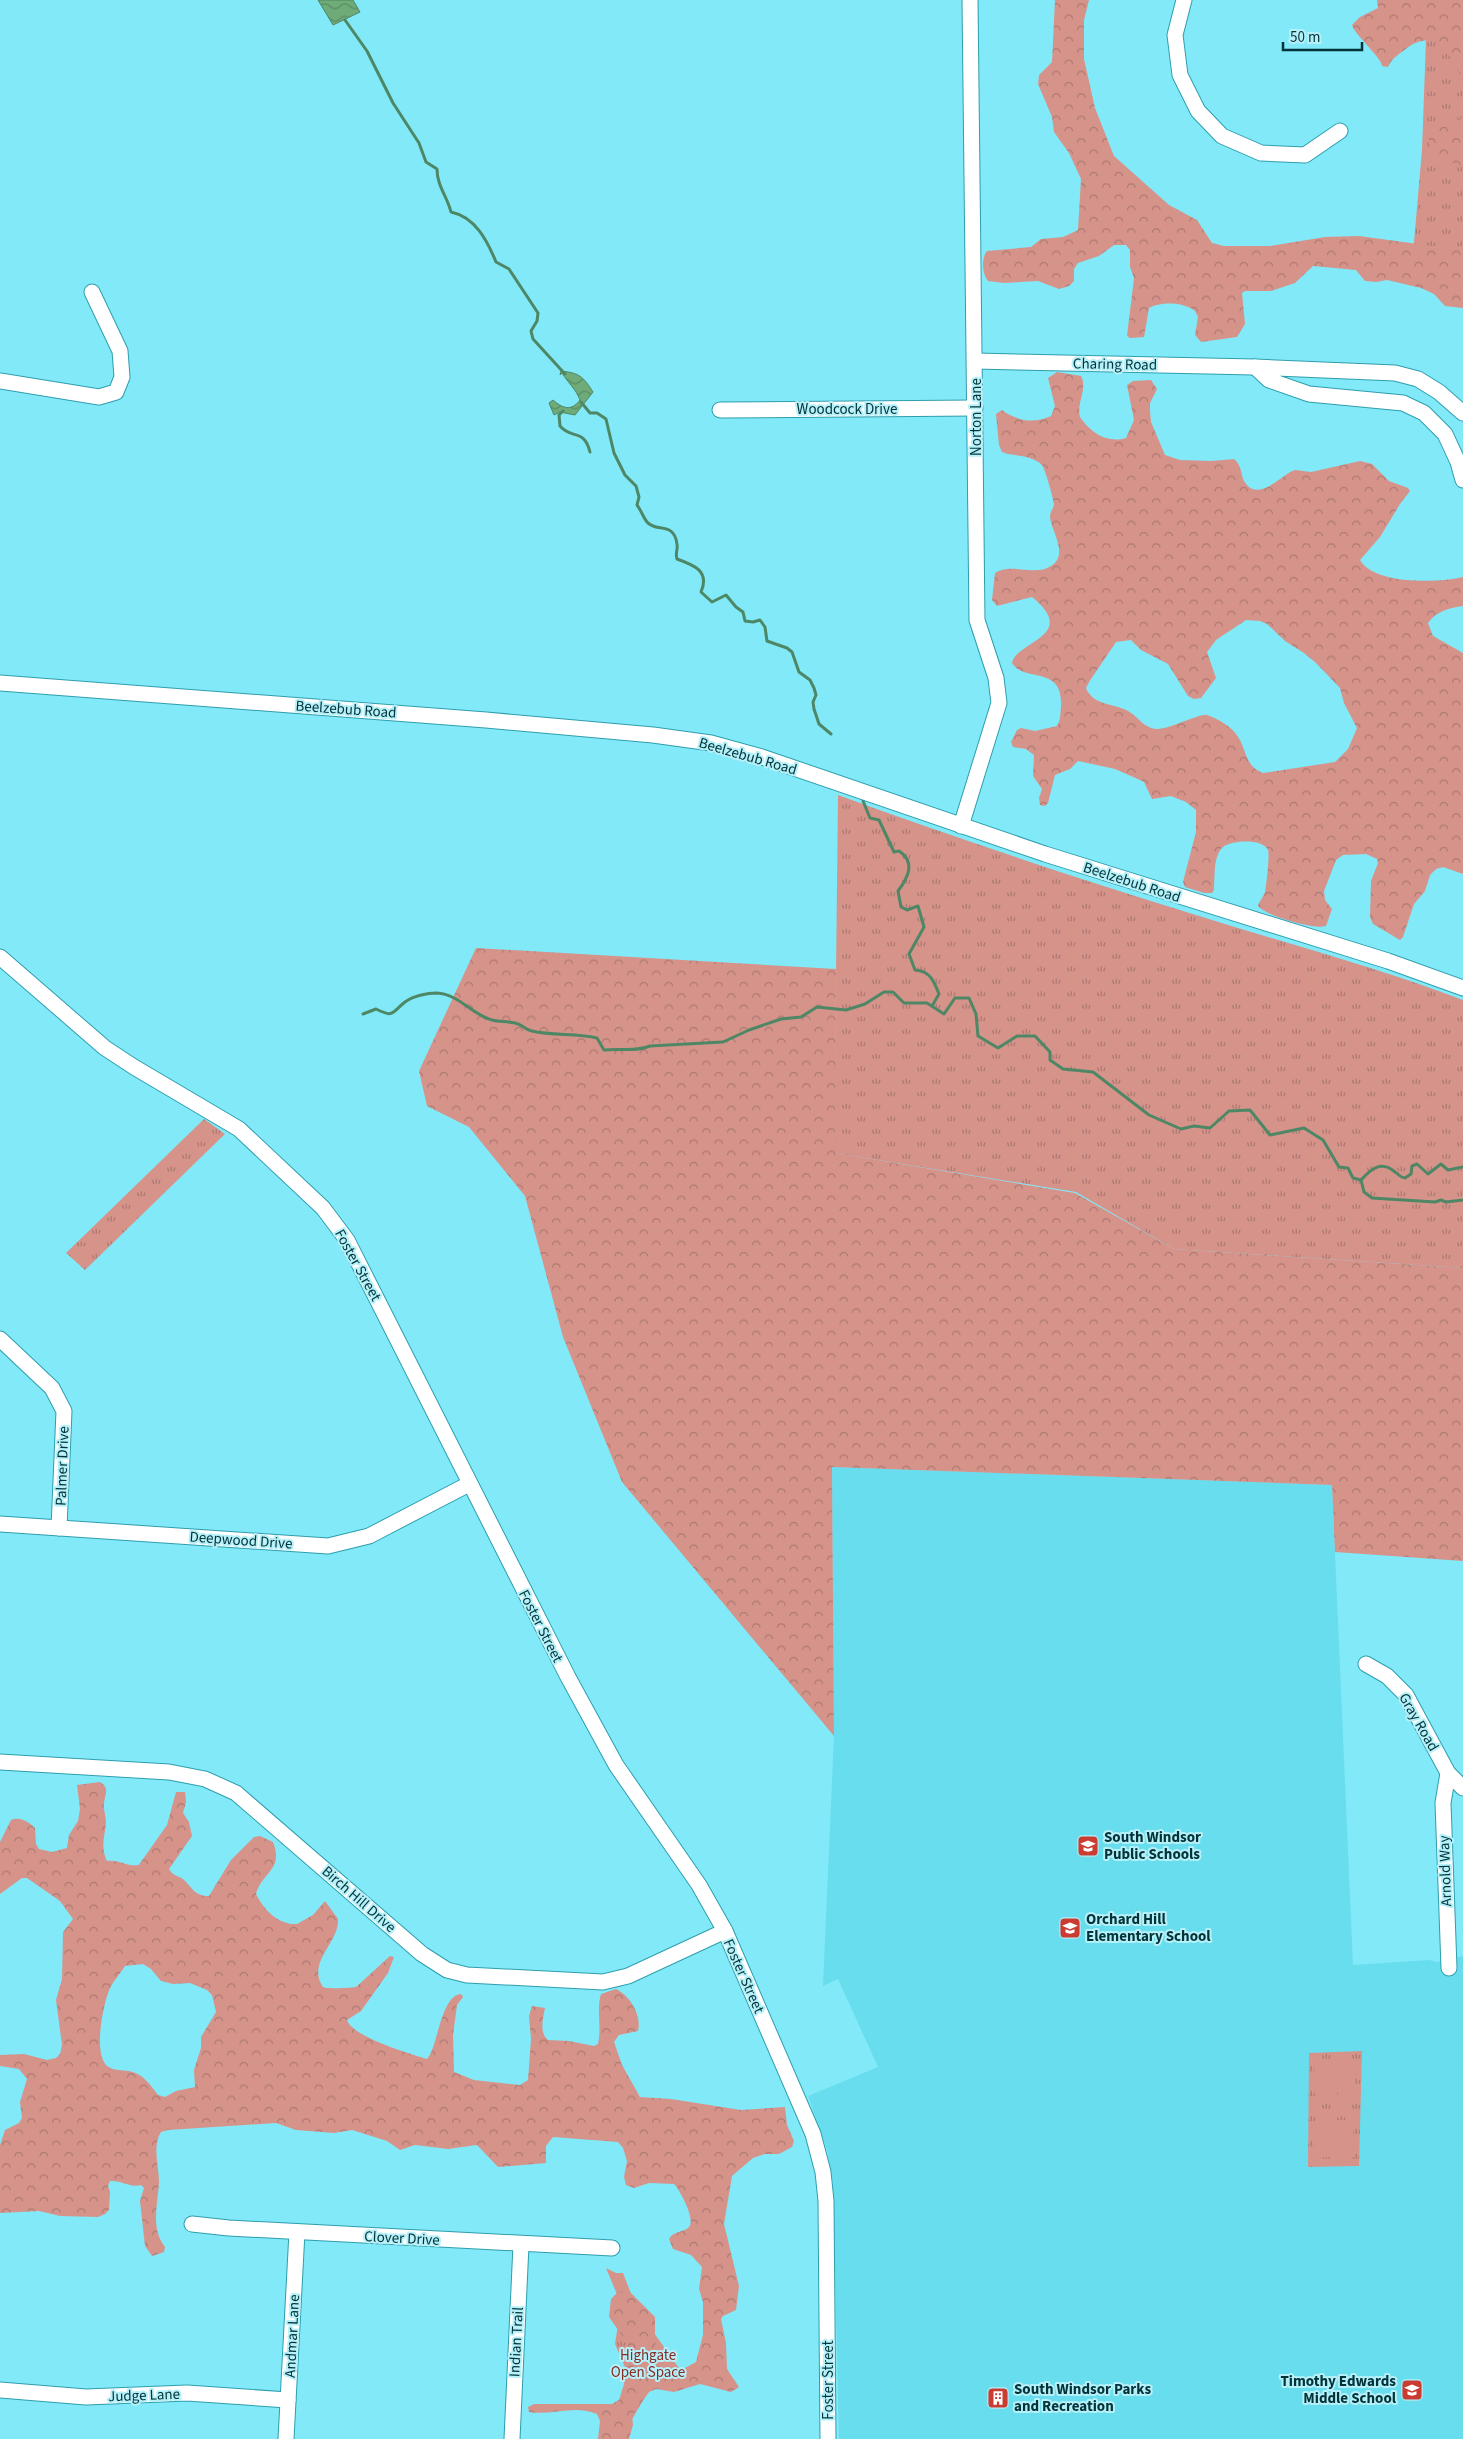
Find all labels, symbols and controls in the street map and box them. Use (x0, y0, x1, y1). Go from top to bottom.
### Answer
scale bar (1283, 20, 1362, 52)
text: 50 m (1290, 27, 1320, 48)
street label: Charing Road (1073, 353, 1157, 376)
street label: Norton Lane (966, 378, 987, 456)
street label: Woodcock Drive (797, 399, 897, 420)
street label: Beelzebub Road (295, 695, 397, 724)
street label: Beelzebub Road (696, 732, 799, 781)
street label: Beelzebub Road (1081, 857, 1183, 908)
street label: Foster Street (329, 1225, 386, 1305)
street label: Palmer Drive (51, 1426, 74, 1506)
street label: Deepwood Drive (189, 1526, 293, 1555)
street label: Foster Street (513, 1586, 568, 1666)
street label: Gray Road (1394, 1689, 1444, 1755)
place label: South Windsor Public Schools (1104, 1827, 1201, 1865)
school or university icon: South Windsor Public Schools (1076, 1834, 1100, 1858)
street label: Arnold Way (1434, 1835, 1457, 1907)
street label: Birch Hill Drive (317, 1861, 400, 1938)
place label: Orchard Hill Elementary School (1086, 1909, 1211, 1947)
school or university icon: Orchard Hill Elementary School (1058, 1916, 1082, 1940)
street label: Foster Street (718, 1936, 769, 2017)
street label: Clover Drive (364, 2226, 440, 2251)
street label: Andmar Lane (280, 2294, 305, 2378)
street label: Indian Trail (504, 2306, 529, 2378)
street label: Foster Street (818, 2340, 839, 2420)
park label: Highgate Open Space (611, 2345, 685, 2383)
place label: Timothy Edwards Middle School (1280, 2371, 1397, 2409)
school or university icon: Timothy Edwards Middle School (1400, 2378, 1424, 2402)
place label: South Windsor Parks and Recreation (1014, 2379, 1151, 2417)
street label: Judge Lane (108, 2384, 180, 2407)
building icon: South Windsor Parks and Recreation (986, 2386, 1010, 2410)

